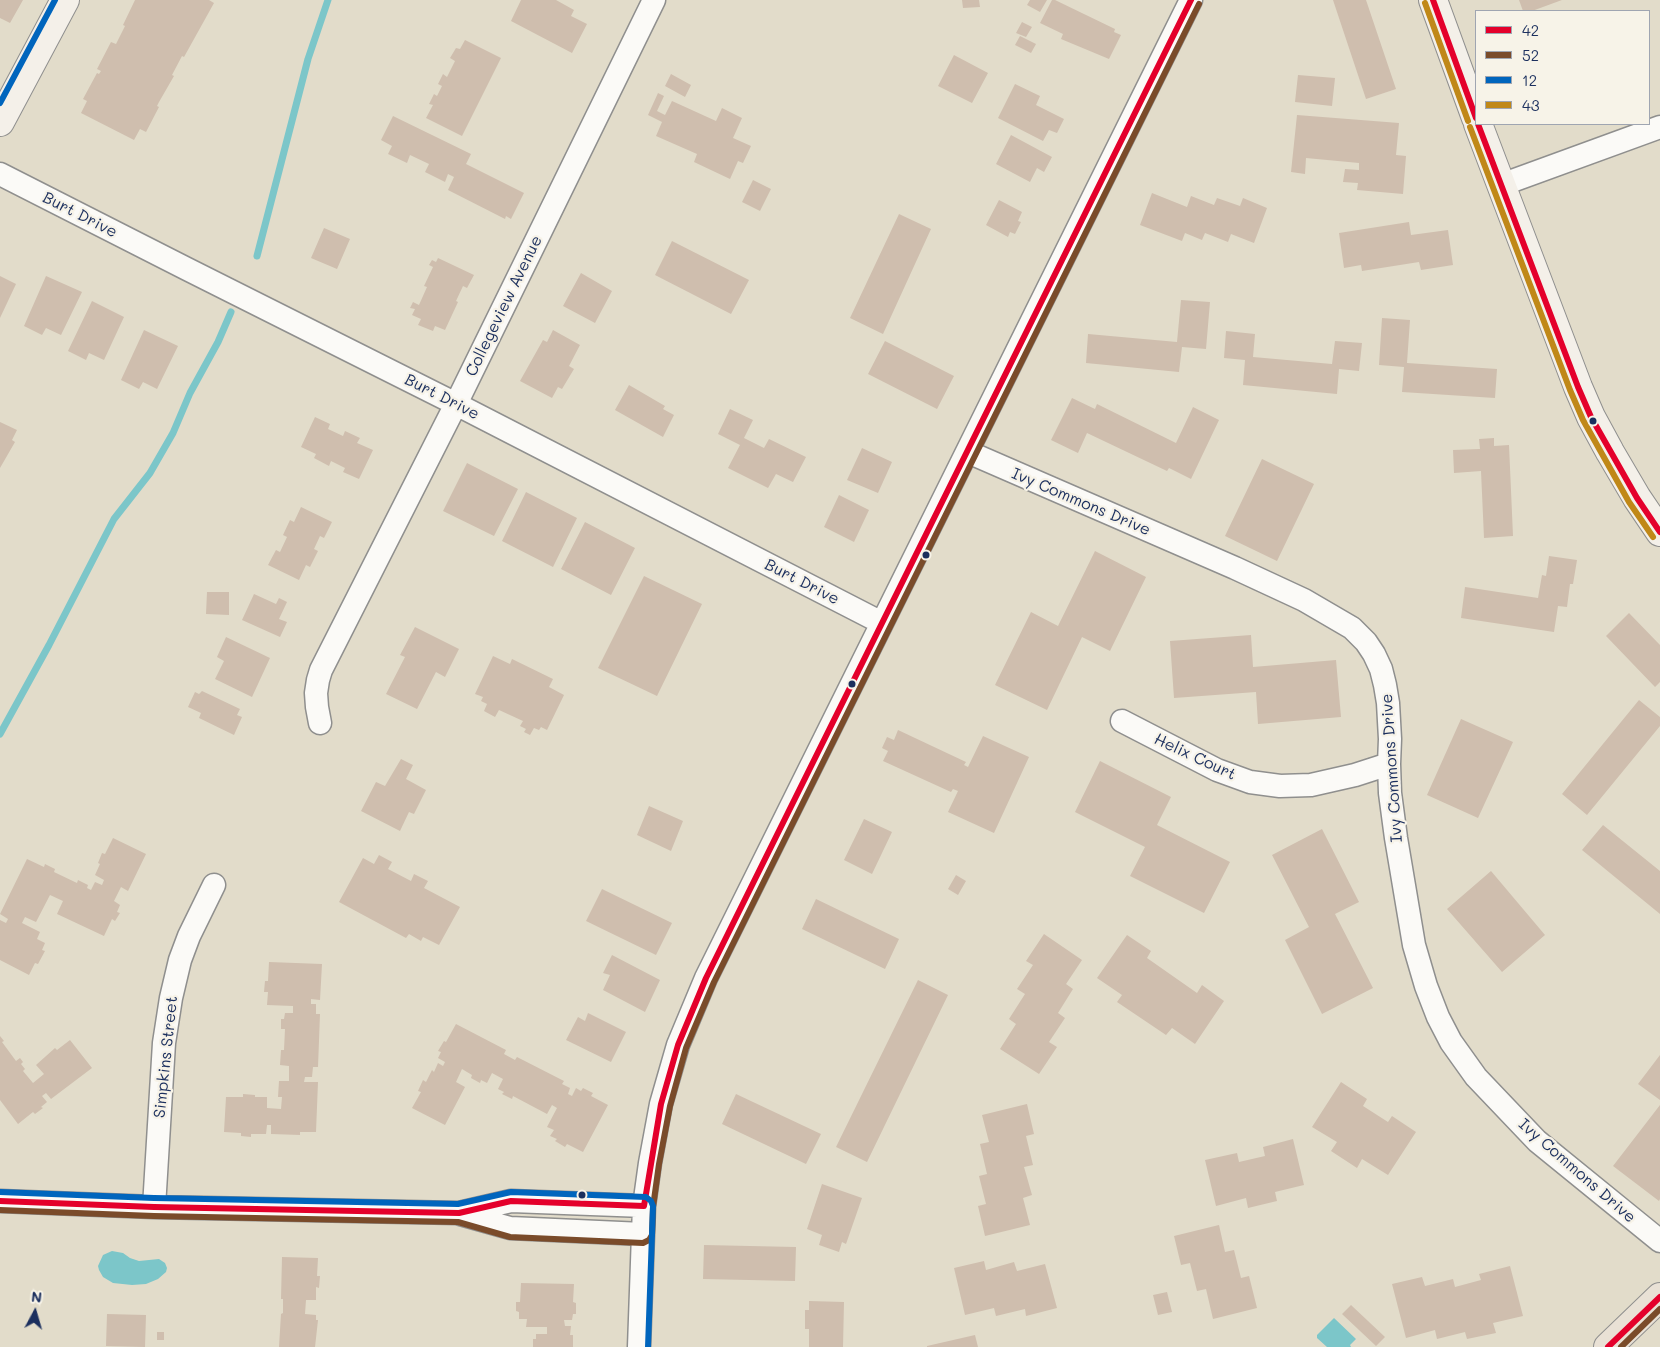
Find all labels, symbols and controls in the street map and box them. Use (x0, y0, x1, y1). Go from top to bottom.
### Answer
legend (1475, 10, 1650, 125)
text: 42 (1522, 20, 1539, 40)
text: 52 (1522, 45, 1539, 65)
text: 12 (1522, 70, 1537, 90)
text: 43 (1522, 95, 1540, 115)
street label: Burt Drive (39, 188, 121, 242)
street label: Collegeview Avenue (462, 232, 546, 380)
street label: Burt Drive (401, 370, 483, 424)
unlabelled marker (1588, 416, 1598, 426)
street label: Ivy Commons Drive (1009, 464, 1153, 540)
unlabelled marker (921, 550, 931, 560)
street label: Burt Drive (761, 555, 843, 609)
unlabelled marker (847, 679, 857, 689)
street label: Ivy Commons Drive (1377, 693, 1407, 843)
street label: Helix Court (1151, 730, 1239, 784)
street label: Simpkins Street (150, 995, 182, 1119)
street label: Ivy Commons Drive (1515, 1115, 1639, 1227)
unlabelled marker (577, 1190, 587, 1200)
north arrow (10, 1287, 60, 1337)
text: N (30, 1287, 43, 1307)

